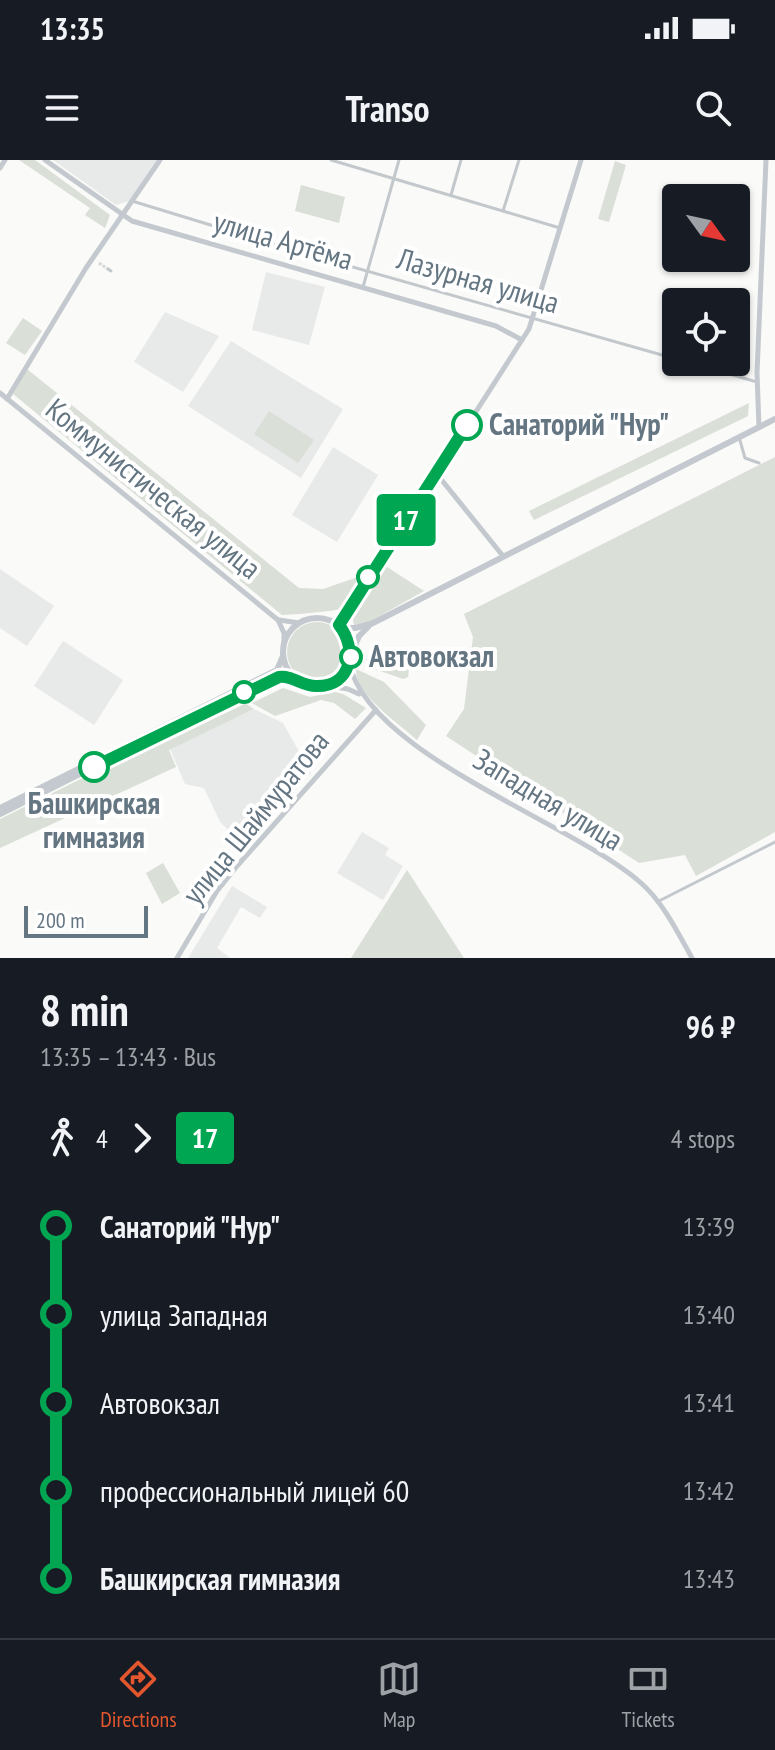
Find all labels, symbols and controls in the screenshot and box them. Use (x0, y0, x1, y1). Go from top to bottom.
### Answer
text: 13:35 (40, 9, 105, 48)
text: Transo (345, 85, 430, 132)
icon: menu (40, 86, 84, 130)
icon: search (691, 86, 735, 130)
north arrow (662, 184, 750, 272)
map controls (662, 184, 750, 376)
street label: улица Артёма (209, 201, 358, 278)
street label: Лазурная улица (392, 238, 564, 321)
button: locate (662, 288, 750, 376)
street label: Коммунистическая улица (38, 389, 270, 587)
place label: Санаторий "Нур" (489, 404, 669, 443)
marker: Санаторий "Нур" (452, 410, 482, 440)
line badge: 17 (370, 494, 442, 546)
text: 17 (393, 501, 419, 538)
unlabelled marker (357, 566, 379, 588)
place label: Автовокзал (368, 636, 494, 675)
marker: Автовокзал (340, 646, 362, 668)
unlabelled marker (233, 681, 255, 703)
street label: улица Шаймуратова (173, 722, 337, 912)
street label: Западная улица (467, 739, 631, 859)
marker: Башкирская гимназия (79, 752, 109, 782)
place label: Башкирская гимназия (28, 783, 160, 856)
scale bar (24, 902, 148, 938)
text: 200 m (36, 906, 85, 934)
text: 8 min (40, 981, 129, 1038)
text: 96 ₽ (686, 1007, 735, 1046)
text: 13:35 – 13:43 · Bus (40, 1040, 216, 1073)
icon: walk (40, 1116, 84, 1160)
icon: forward (120, 1116, 164, 1160)
text: 17 (192, 1119, 218, 1156)
text: 4 (96, 1122, 108, 1155)
text: 4 stops (671, 1122, 735, 1155)
text: Санаторий "Нур" (100, 1207, 280, 1246)
text: 13:39 (683, 1210, 735, 1243)
text: улица Западная (100, 1295, 268, 1334)
text: 13:40 (683, 1298, 735, 1331)
text: Автовокзал (100, 1383, 220, 1422)
text: 13:41 (683, 1386, 735, 1419)
text: профессиональный лицей 60 (100, 1471, 409, 1510)
text: 13:42 (683, 1474, 735, 1507)
text: Башкирская гимназия (100, 1559, 340, 1598)
text: 13:43 (683, 1562, 735, 1595)
tab: Directions (100, 1657, 177, 1733)
tab: Map (377, 1657, 421, 1733)
tab: Tickets (621, 1657, 675, 1733)

